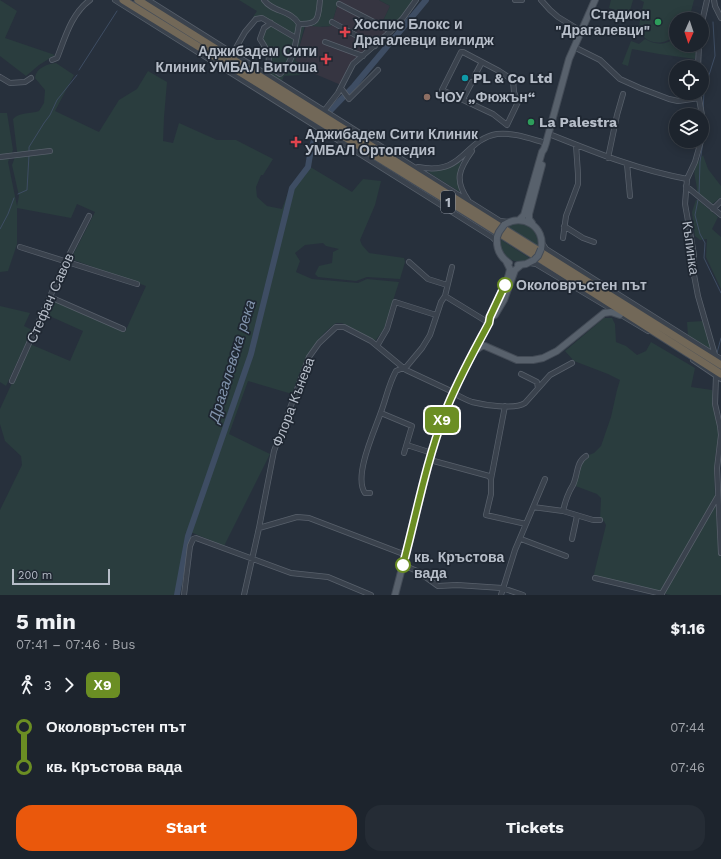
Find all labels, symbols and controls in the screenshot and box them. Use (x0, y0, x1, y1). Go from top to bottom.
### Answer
place label: Стадион "Драгалевци" (555, 6, 650, 38)
north arrow (669, 12, 709, 52)
map controls (669, 12, 709, 148)
place label: Хоспис Блокс и Драгалевци вилидж (354, 16, 495, 48)
marker: Стадион "Драгалевци" (653, 17, 663, 27)
marker: Хоспис Блокс и Драгалевци вилидж (339, 26, 351, 38)
place label: Аджибадем Сити Клиник УМБАЛ Витоша (155, 43, 317, 75)
marker: Аджибадем Сити Клиник УМБАЛ Витоша (320, 53, 332, 65)
button: locate (669, 60, 709, 100)
place label: PL & Co Ltd (473, 70, 553, 86)
marker: PL & Co Ltd (460, 73, 470, 83)
place label: ЧОУ „Фюжън“ (435, 89, 535, 105)
marker: ЧОУ „Фюжън“ (422, 92, 432, 102)
button: layers (669, 108, 709, 148)
place label: La Palestra (539, 114, 618, 130)
marker: La Palestra (526, 117, 536, 127)
place label: Аджибадем Сити Клиник УМБАЛ Ортопедия (305, 126, 479, 158)
marker: Аджибадем Сити Клиник УМБАЛ Ортопедия (290, 136, 302, 148)
road number: 1 (441, 191, 455, 213)
street label: Къпинка (679, 220, 703, 276)
street label: Стефан Савов (23, 251, 77, 345)
marker: Околовръстен път (497, 277, 513, 293)
place label: Околовръстен път (516, 277, 647, 293)
water label: Драгалевска река (204, 298, 259, 426)
street label: Флора Кънева (269, 355, 317, 449)
line badge: Х9 (424, 407, 460, 433)
text: Х9 (433, 412, 451, 428)
place label: кв. Кръстова вада (414, 549, 504, 581)
marker: кв. Кръстова вада (395, 557, 411, 573)
scale bar (12, 567, 110, 586)
text: 200 m (18, 569, 52, 582)
text: 5 min (16, 609, 76, 634)
text: $1.16 (670, 620, 705, 638)
text: 07:41 – 07:46 · Bus (16, 637, 135, 652)
icon: walk (16, 674, 38, 696)
icon: forward (58, 674, 80, 696)
text: Х9 (94, 677, 112, 693)
text: 3 (44, 678, 52, 693)
text: Околовръстен път (46, 718, 186, 736)
text: 07:44 (670, 720, 705, 735)
text: кв. Кръстова вада (46, 758, 182, 776)
text: 07:46 (670, 760, 705, 775)
button: Start (16, 805, 357, 851)
button: Tickets (365, 805, 705, 851)

